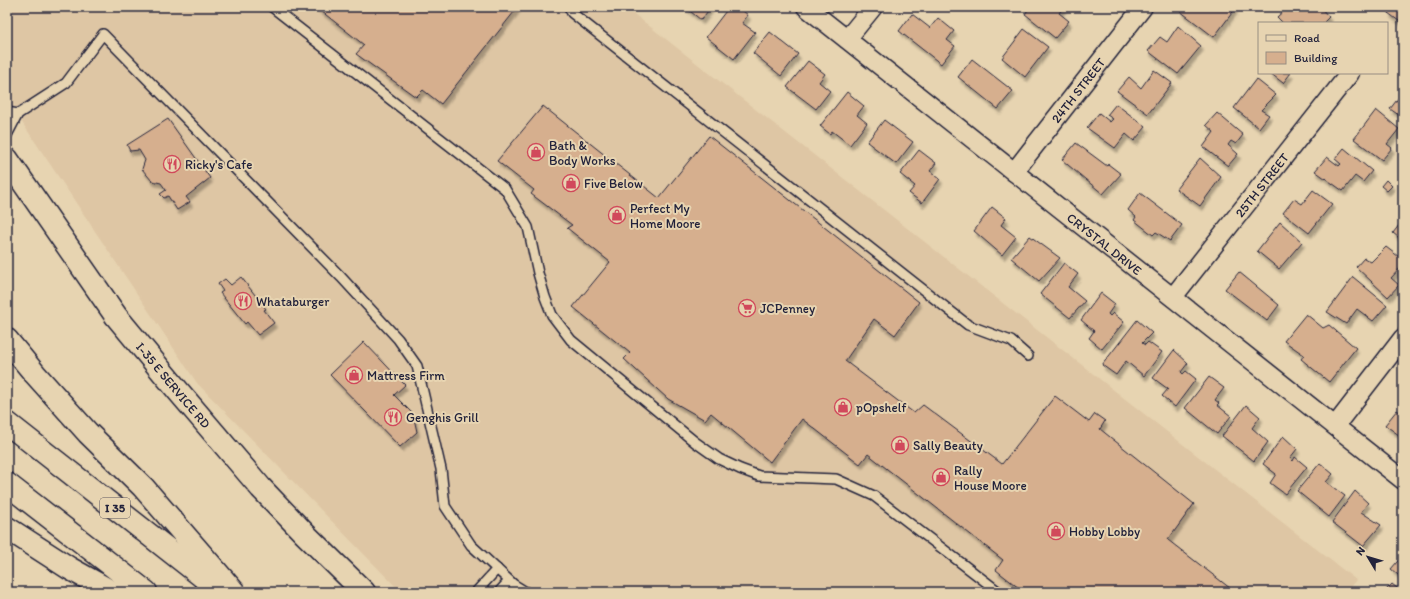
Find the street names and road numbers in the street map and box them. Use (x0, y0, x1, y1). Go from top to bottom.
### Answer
street label: 24TH STREET (1048, 54, 1109, 126)
street label: 25TH STREET (1232, 150, 1292, 220)
street label: CRYSTAL DRIVE (1064, 210, 1145, 278)
street label: I-35 E SERVICE RD (133, 339, 214, 432)
road number: I 35 (100, 498, 130, 518)

